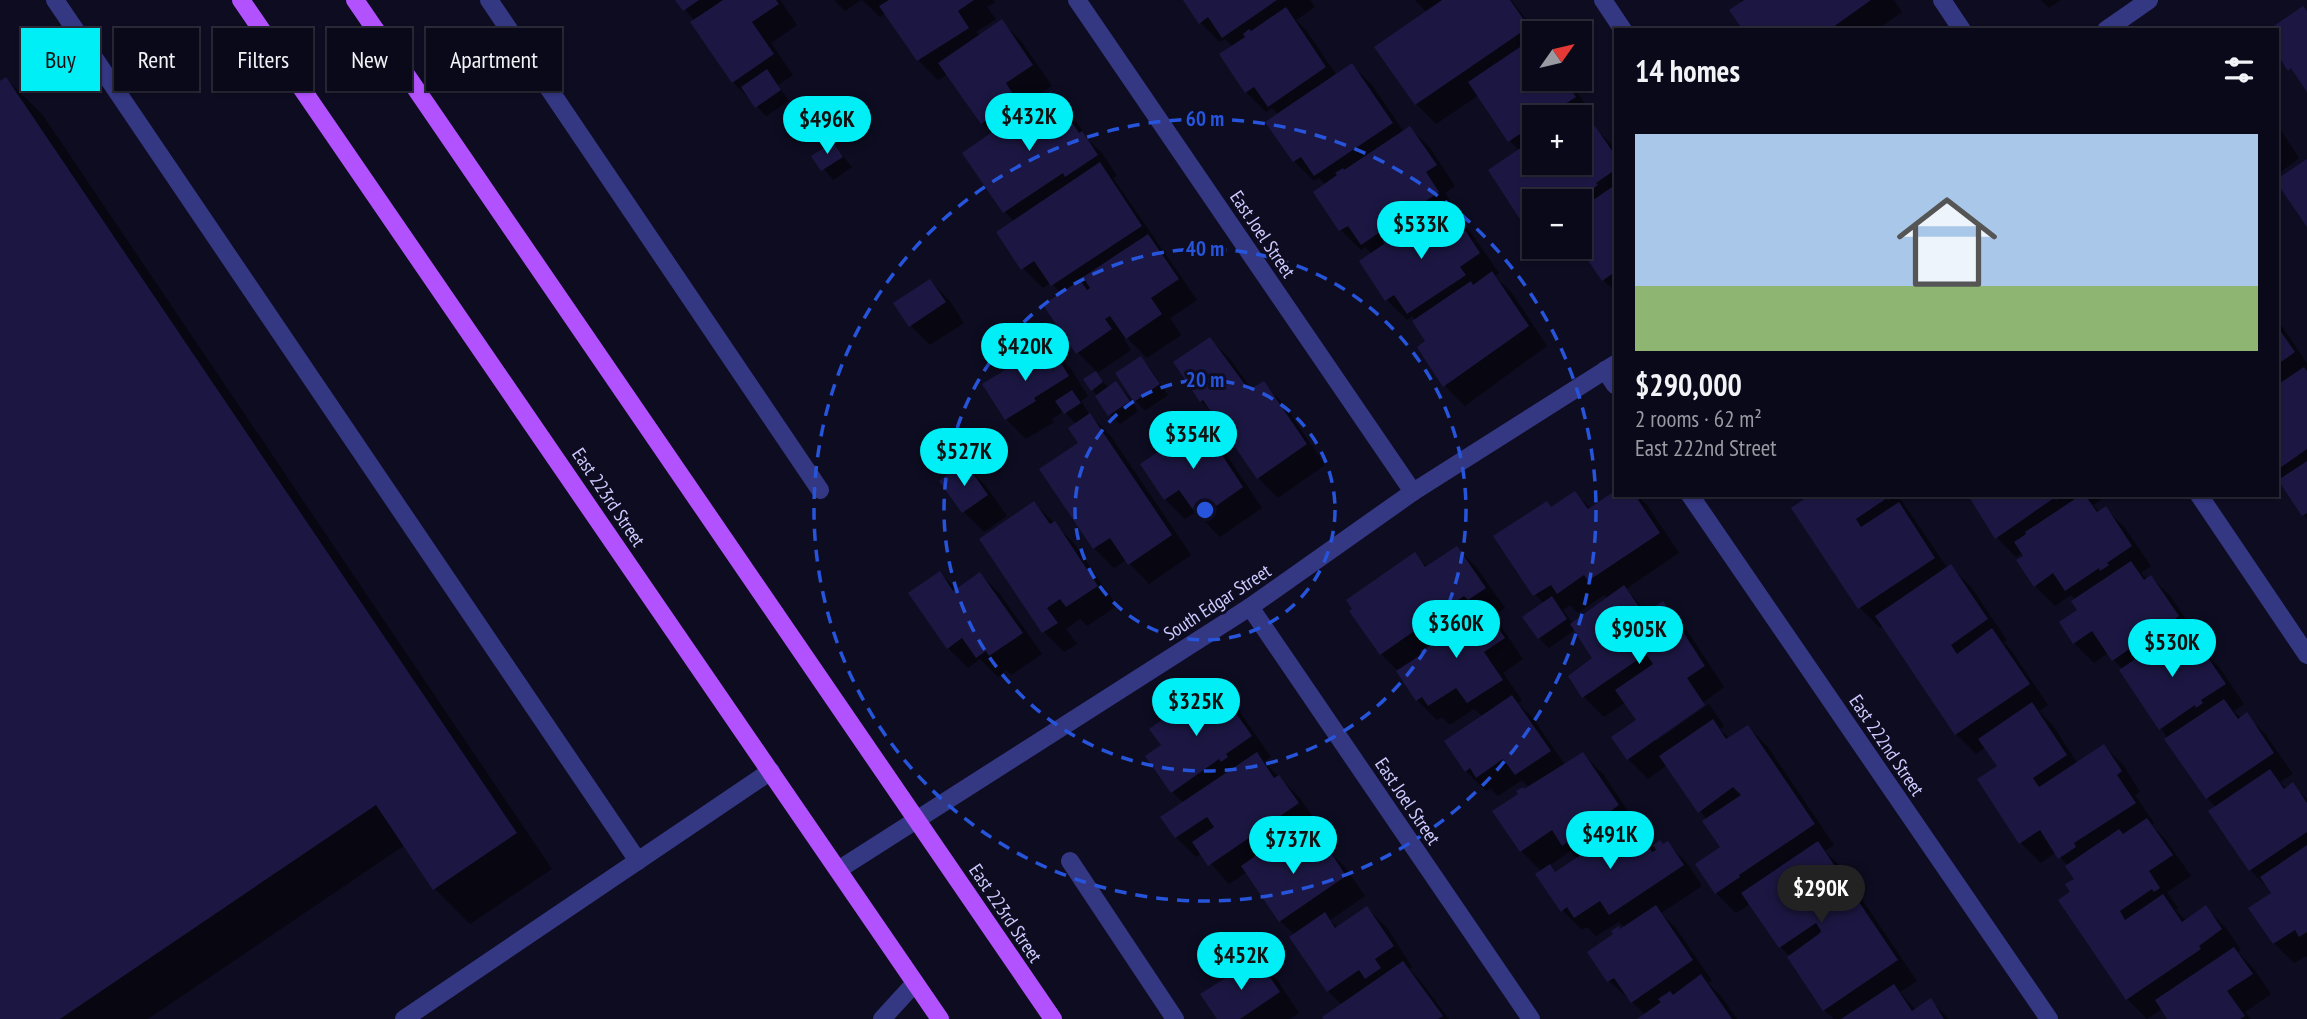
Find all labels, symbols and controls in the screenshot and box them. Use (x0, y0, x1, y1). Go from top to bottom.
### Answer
north arrow (1522, 21, 1592, 91)
map controls (1522, 21, 1592, 259)
chip: Buy (21, 28, 100, 91)
chip: Rent (114, 28, 199, 91)
chip: Filters (213, 28, 313, 91)
chip: New (327, 28, 412, 91)
chip: Apartment (426, 28, 562, 91)
text: 14 homes (1635, 51, 1740, 90)
icon: filters (2220, 51, 2258, 89)
pin: $432K (980, 94, 1078, 153)
pin: $496K (778, 96, 876, 156)
text: $432K (1001, 101, 1057, 130)
text: $496K (799, 104, 855, 133)
text: 60 m (1186, 105, 1224, 132)
button: + (1522, 105, 1592, 175)
icon: home (1884, 179, 2010, 305)
street label: East Joel Street (1225, 186, 1301, 283)
button: − (1522, 189, 1592, 259)
pin: $533K (1372, 202, 1470, 261)
text: $533K (1393, 209, 1449, 238)
text: 40 m (1186, 235, 1224, 262)
pin: $420K (976, 324, 1074, 383)
text: $420K (997, 331, 1053, 360)
text: $290,000 (1635, 365, 1742, 404)
text: 20 m (1186, 366, 1224, 393)
text: 2 rooms · 62 m² (1635, 404, 1762, 433)
pin: $354K (1144, 412, 1242, 471)
text: $354K (1165, 419, 1221, 448)
pin: $527K (915, 428, 1013, 488)
text: East 222nd Street (1635, 433, 1777, 462)
text: $527K (936, 436, 992, 465)
street label: East 223rd Street (567, 443, 651, 552)
centre of rings (1193, 498, 1217, 522)
street label: South Edgar Street (1159, 558, 1276, 646)
pin: $360K (1407, 600, 1505, 660)
pin: $905K (1590, 606, 1688, 666)
text: $360K (1428, 608, 1484, 637)
text: $905K (1611, 614, 1667, 643)
pin: $530K (2123, 620, 2221, 679)
text: $530K (2144, 627, 2200, 656)
pin: $325K (1147, 678, 1245, 738)
text: $325K (1168, 686, 1224, 715)
street label: East 222nd Street (1844, 690, 1930, 801)
street label: East Joel Street (1370, 753, 1446, 850)
pin: $491K (1561, 812, 1659, 871)
pin: $737K (1244, 816, 1342, 876)
text: $491K (1582, 819, 1638, 848)
text: $737K (1265, 824, 1321, 853)
street label: East 223rd Street (964, 859, 1048, 968)
pin: $290K (1772, 866, 1870, 925)
text: $290K (1793, 873, 1849, 902)
pin: $452K (1192, 932, 1290, 992)
text: $452K (1213, 940, 1269, 969)

